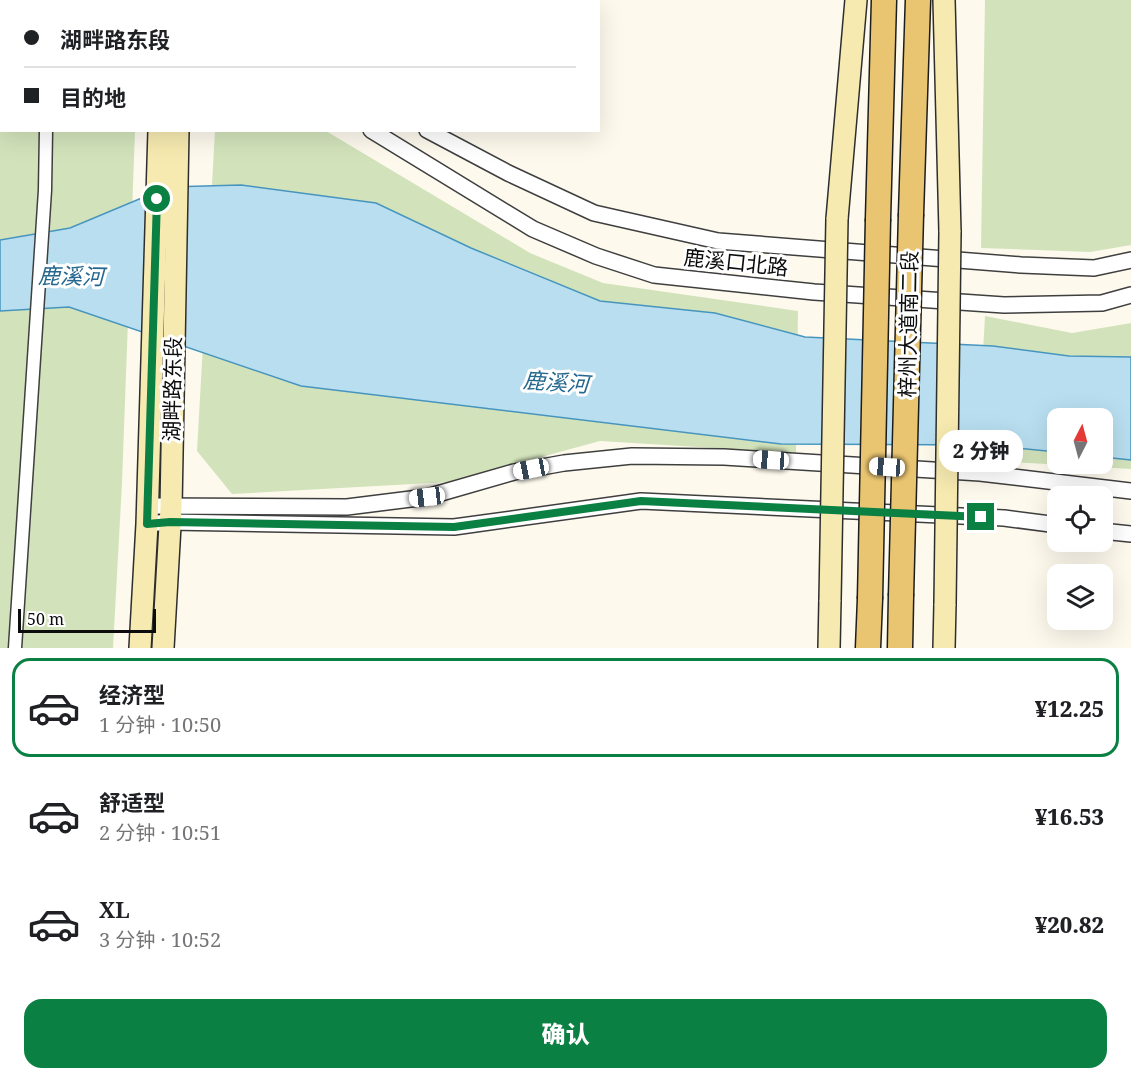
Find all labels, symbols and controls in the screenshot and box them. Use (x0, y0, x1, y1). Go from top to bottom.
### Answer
text: 湖畔路东段 (60, 24, 170, 54)
text: 目的地 (60, 82, 126, 112)
route start (143, 185, 170, 212)
street label: 鹿溪口北路 (682, 243, 790, 281)
street label: 梓州大道南二段 (893, 250, 923, 398)
water label: 鹿溪河 (38, 259, 108, 291)
street label: 湖畔路东段 (157, 336, 187, 442)
water label: 鹿溪河 (522, 364, 594, 399)
north arrow (1047, 408, 1113, 474)
map controls (1047, 408, 1113, 630)
callout: 2 分钟 (939, 430, 1023, 472)
text: 2 分钟 (953, 437, 1009, 464)
car (752, 450, 790, 470)
car (512, 457, 550, 481)
car (868, 457, 906, 477)
car (408, 486, 446, 508)
button: locate (1047, 486, 1113, 552)
route end (967, 503, 994, 530)
button: layers (1047, 564, 1113, 630)
scale bar (18, 606, 156, 634)
text: 50 m (27, 608, 64, 630)
text: 经济型 (99, 679, 165, 709)
icon: car (27, 681, 81, 735)
text: ¥12.25 (1035, 693, 1104, 723)
text: 1 分钟 · 10:50 (99, 711, 221, 738)
text: 舒适型 (99, 787, 165, 817)
icon: car (27, 789, 81, 843)
text: ¥16.53 (1035, 801, 1104, 831)
text: 2 分钟 · 10:51 (99, 819, 221, 846)
text: XL (99, 894, 130, 924)
icon: car (27, 897, 81, 951)
text: ¥20.82 (1035, 909, 1104, 939)
text: 3 分钟 · 10:52 (99, 926, 221, 953)
button: 确认 (24, 999, 1107, 1068)

